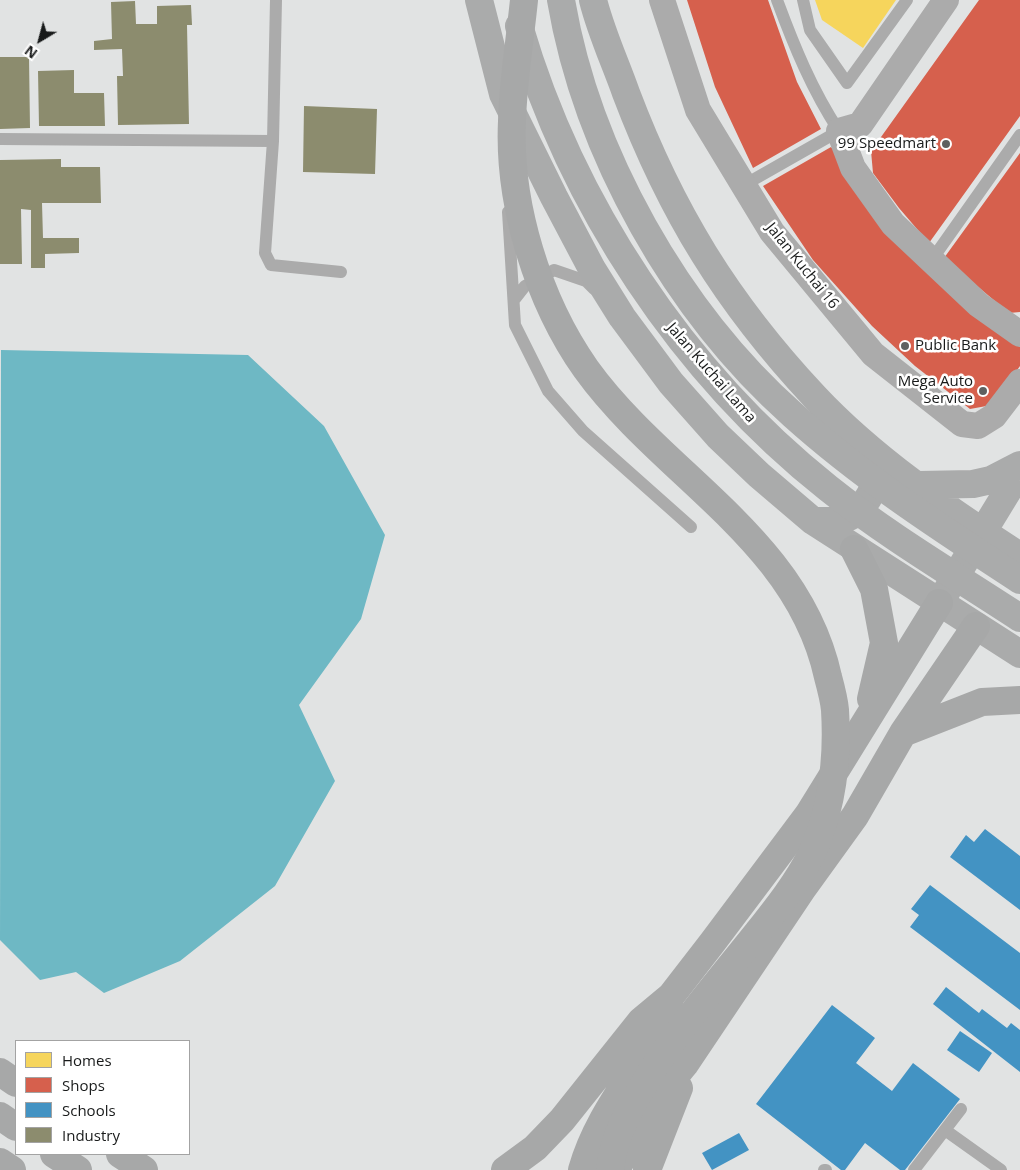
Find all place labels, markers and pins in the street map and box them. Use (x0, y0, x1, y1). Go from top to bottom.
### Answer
place label: 99 Speedmart (838, 135, 936, 153)
marker: 99 Speedmart (940, 138, 952, 150)
place label: Public Bank (915, 337, 996, 355)
marker: Public Bank (899, 340, 911, 352)
place label: Mega Auto Service (898, 373, 973, 408)
marker: Mega Auto Service (977, 385, 989, 397)

